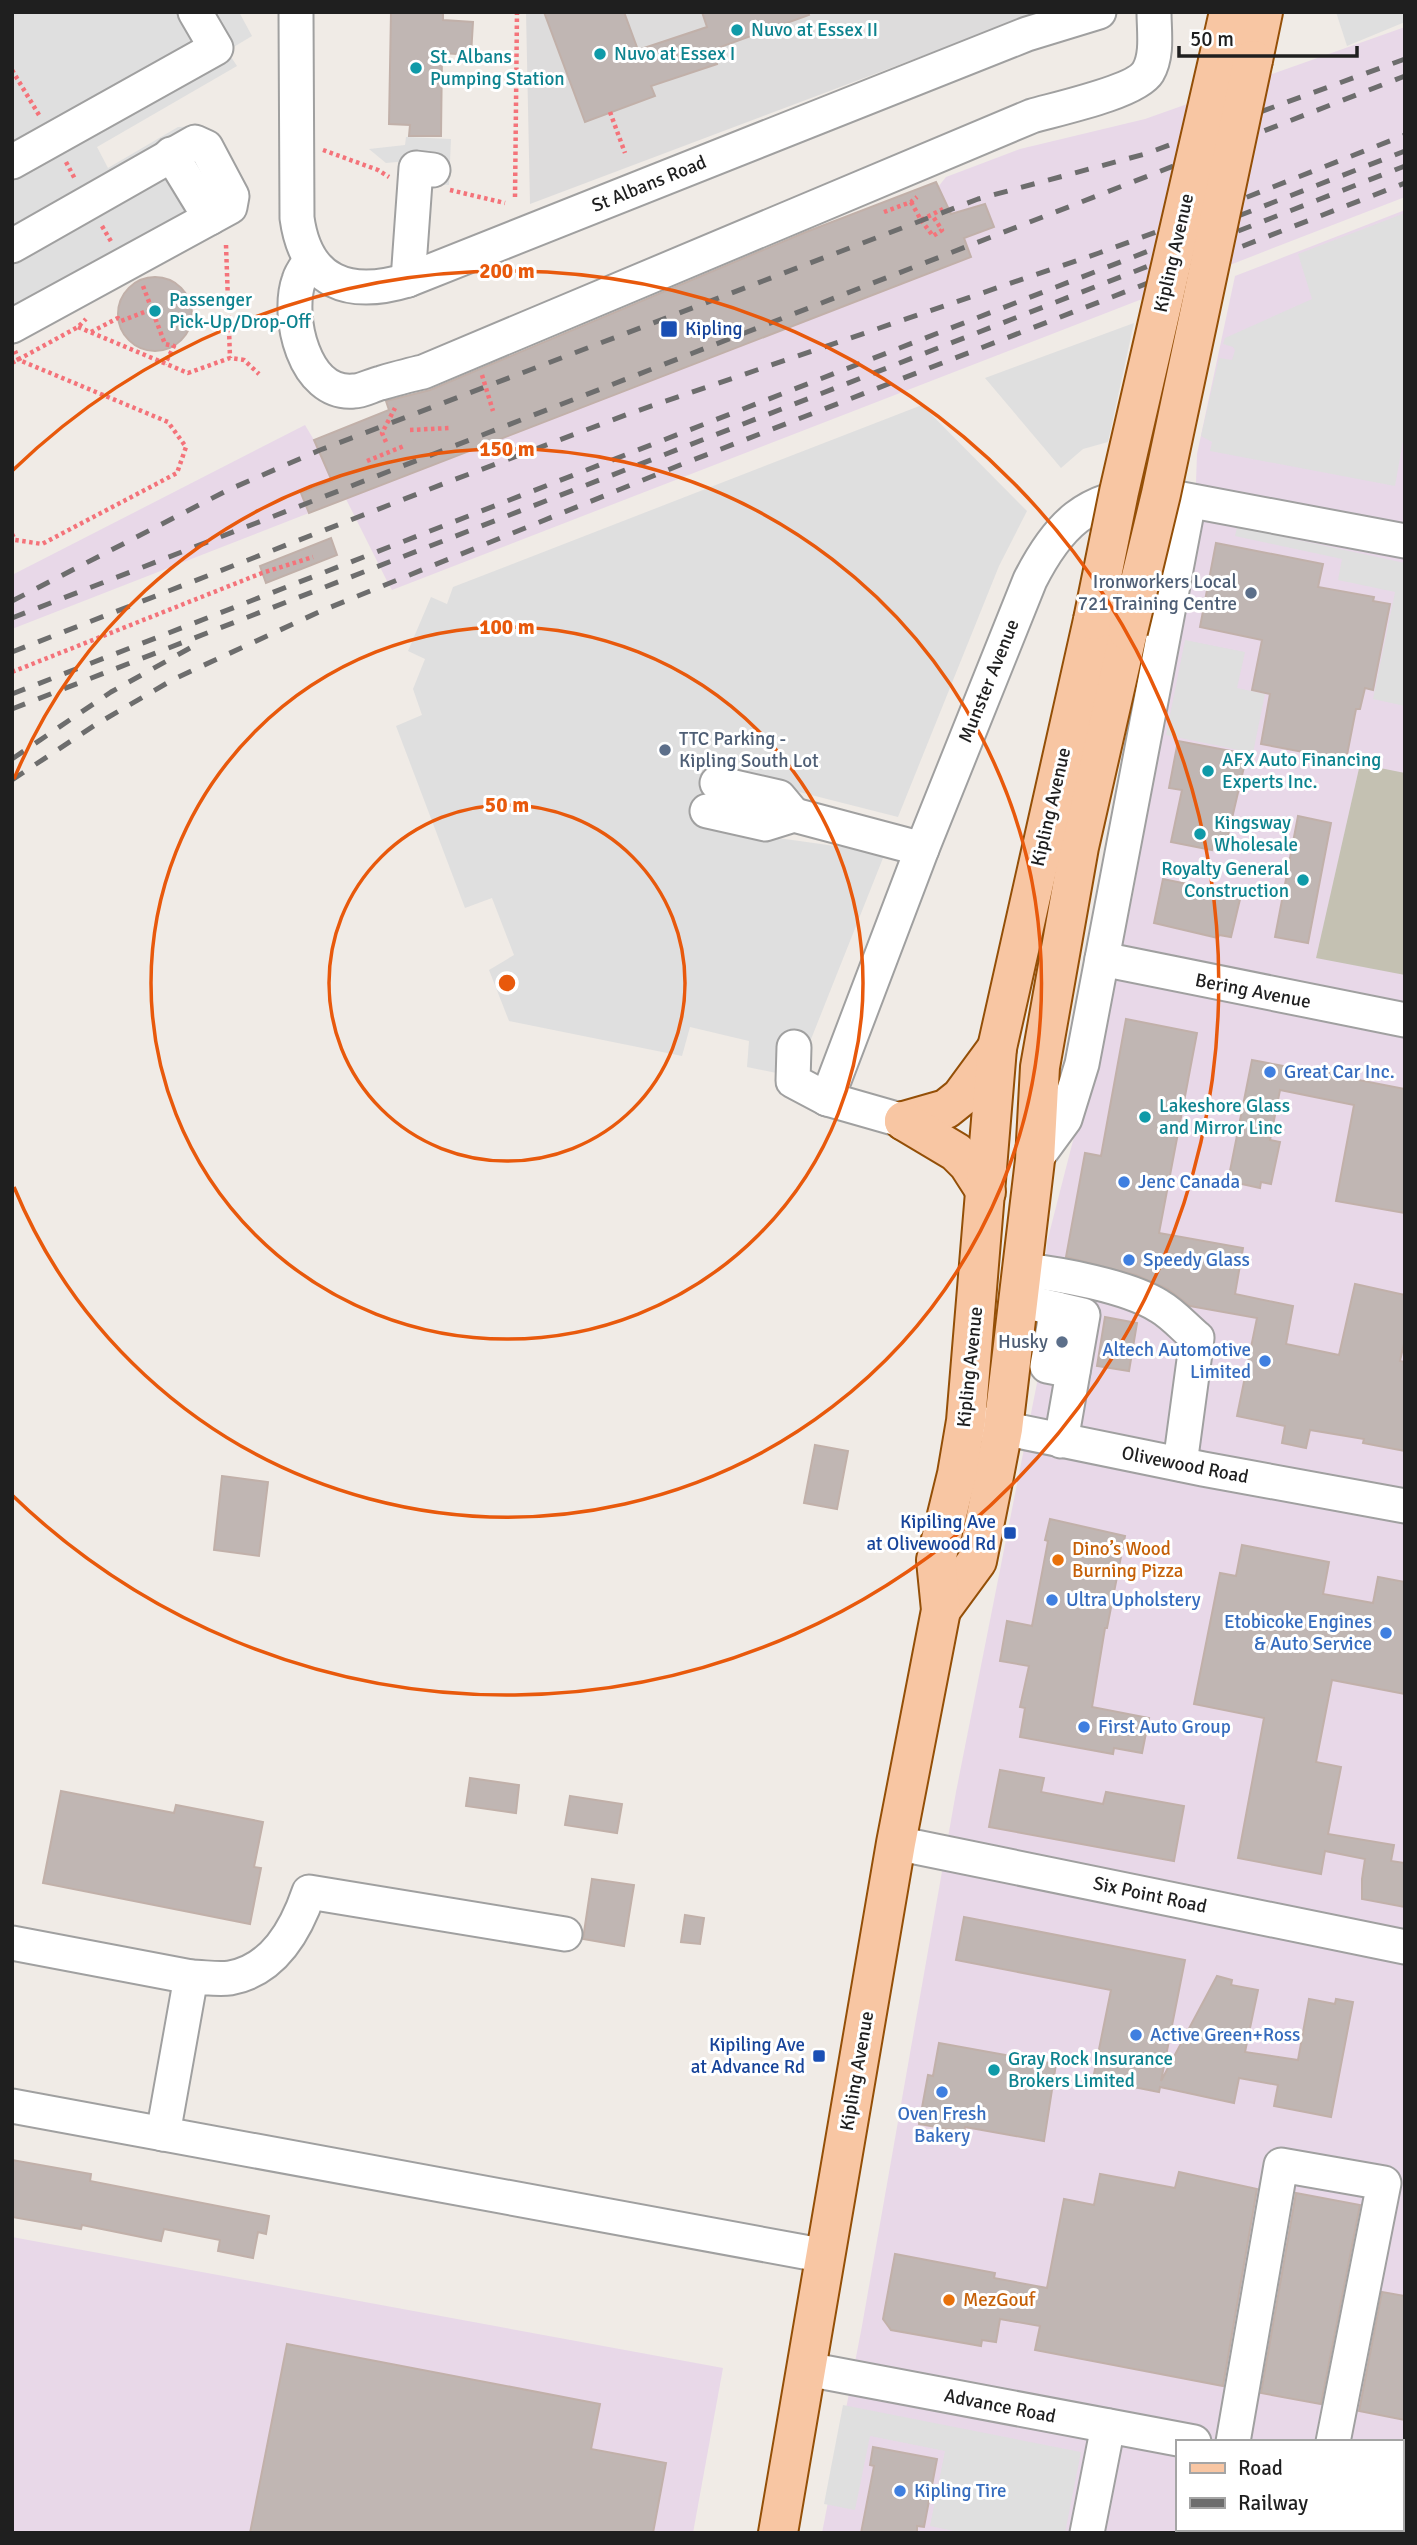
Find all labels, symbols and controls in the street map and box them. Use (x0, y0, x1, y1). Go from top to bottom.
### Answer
scale bar (1179, 14, 1358, 58)
place label: Nuvo at Essex II (751, 18, 878, 42)
marker: Nuvo at Essex II (729, 22, 745, 38)
text: 50 m (1190, 26, 1234, 52)
place label: Nuvo at Essex I (614, 42, 735, 66)
place label: St. Albans Pumping Station (430, 45, 565, 91)
marker: Nuvo at Essex I (592, 46, 608, 62)
marker: St. Albans Pumping Station (408, 60, 424, 76)
street label: St Albans Road (588, 150, 710, 218)
street label: Kipling Avenue (1149, 191, 1199, 315)
text: 200 m (479, 258, 535, 284)
place label: Passenger Pick-Up/Drop-Off (169, 288, 312, 334)
marker: Passenger Pick-Up/Drop-Off (147, 303, 163, 319)
place label: Kipling (685, 317, 743, 341)
marker: Kipling (659, 319, 679, 339)
text: 150 m (479, 436, 535, 462)
place label: Ironworkers Local 721 Training Centre (1078, 570, 1237, 616)
marker: Ironworkers Local 721 Training Centre (1243, 585, 1259, 601)
text: 100 m (479, 614, 535, 640)
street label: Munster Avenue (953, 616, 1025, 746)
place label: TTC Parking - Kipling South Lot (679, 727, 819, 773)
marker: TTC Parking - Kipling South Lot (657, 742, 673, 758)
street label: Kipling Avenue (1026, 745, 1076, 869)
place label: AFX Auto Financing Experts Inc. (1222, 748, 1381, 794)
marker: AFX Auto Financing Experts Inc. (1200, 763, 1216, 779)
text: 50 m (485, 792, 529, 818)
place label: Kingsway Wholesale (1214, 811, 1298, 857)
marker: Kingsway Wholesale (1192, 826, 1208, 842)
place label: Royalty General Construction (1161, 857, 1289, 903)
marker: Royalty General Construction (1295, 872, 1311, 888)
street label: Bering Avenue (1193, 968, 1313, 1014)
centre of rings (495, 971, 519, 995)
place label: Great Car Inc. (1284, 1060, 1395, 1084)
marker: Great Car Inc. (1262, 1064, 1278, 1080)
place label: Lakeshore Glass and Mirror Linc (1159, 1094, 1290, 1140)
marker: Lakeshore Glass and Mirror Linc (1137, 1109, 1153, 1125)
place label: Jenc Canada (1138, 1170, 1240, 1194)
marker: Jenc Canada (1116, 1174, 1132, 1190)
place label: Speedy Glass (1143, 1248, 1250, 1272)
marker: Speedy Glass (1121, 1252, 1137, 1268)
street label: Kipling Avenue (952, 1305, 988, 1429)
place label: Husky (998, 1330, 1048, 1354)
marker: Husky (1054, 1334, 1070, 1350)
place label: Altech Automotive Limited (1102, 1338, 1251, 1384)
marker: Altech Automotive Limited (1257, 1353, 1273, 1369)
street label: Olivewood Road (1120, 1441, 1250, 1489)
place label: Kipiling Ave at Olivewood Rd (866, 1510, 996, 1556)
marker: Kipiling Ave at Olivewood Rd (1002, 1525, 1018, 1541)
place label: Dino’s Wood Burning Pizza (1072, 1537, 1184, 1583)
marker: Dino’s Wood Burning Pizza (1050, 1552, 1066, 1568)
place label: Ultra Upholstery (1066, 1588, 1201, 1612)
marker: Ultra Upholstery (1044, 1592, 1060, 1608)
place label: Etobicoke Engines & Auto Service (1224, 1610, 1372, 1656)
marker: Etobicoke Engines & Auto Service (1378, 1625, 1394, 1641)
place label: First Auto Group (1098, 1715, 1231, 1739)
marker: First Auto Group (1076, 1719, 1092, 1735)
street label: Six Point Road (1091, 1871, 1209, 1919)
street label: Kipling Avenue (835, 2009, 879, 2133)
place label: Active Green+Ross (1150, 2023, 1300, 2047)
marker: Active Green+Ross (1128, 2027, 1144, 2043)
place label: Kipiling Ave at Advance Rd (691, 2033, 805, 2079)
place label: Gray Rock Insurance Brokers Limited (1008, 2047, 1173, 2093)
marker: Kipiling Ave at Advance Rd (811, 2048, 827, 2064)
marker: Gray Rock Insurance Brokers Limited (986, 2062, 1002, 2078)
marker: Oven Fresh Bakery (934, 2084, 950, 2100)
place label: Oven Fresh Bakery (897, 2102, 987, 2148)
place label: MezGouf (963, 2288, 1037, 2312)
marker: MezGouf (941, 2292, 957, 2308)
street label: Advance Road (942, 2383, 1058, 2429)
legend (1176, 2440, 1403, 2531)
text: Road (1238, 2455, 1283, 2481)
place label: Kipling Tire (914, 2479, 1006, 2503)
marker: Kipling Tire (892, 2483, 908, 2499)
text: Railway (1238, 2490, 1308, 2516)

